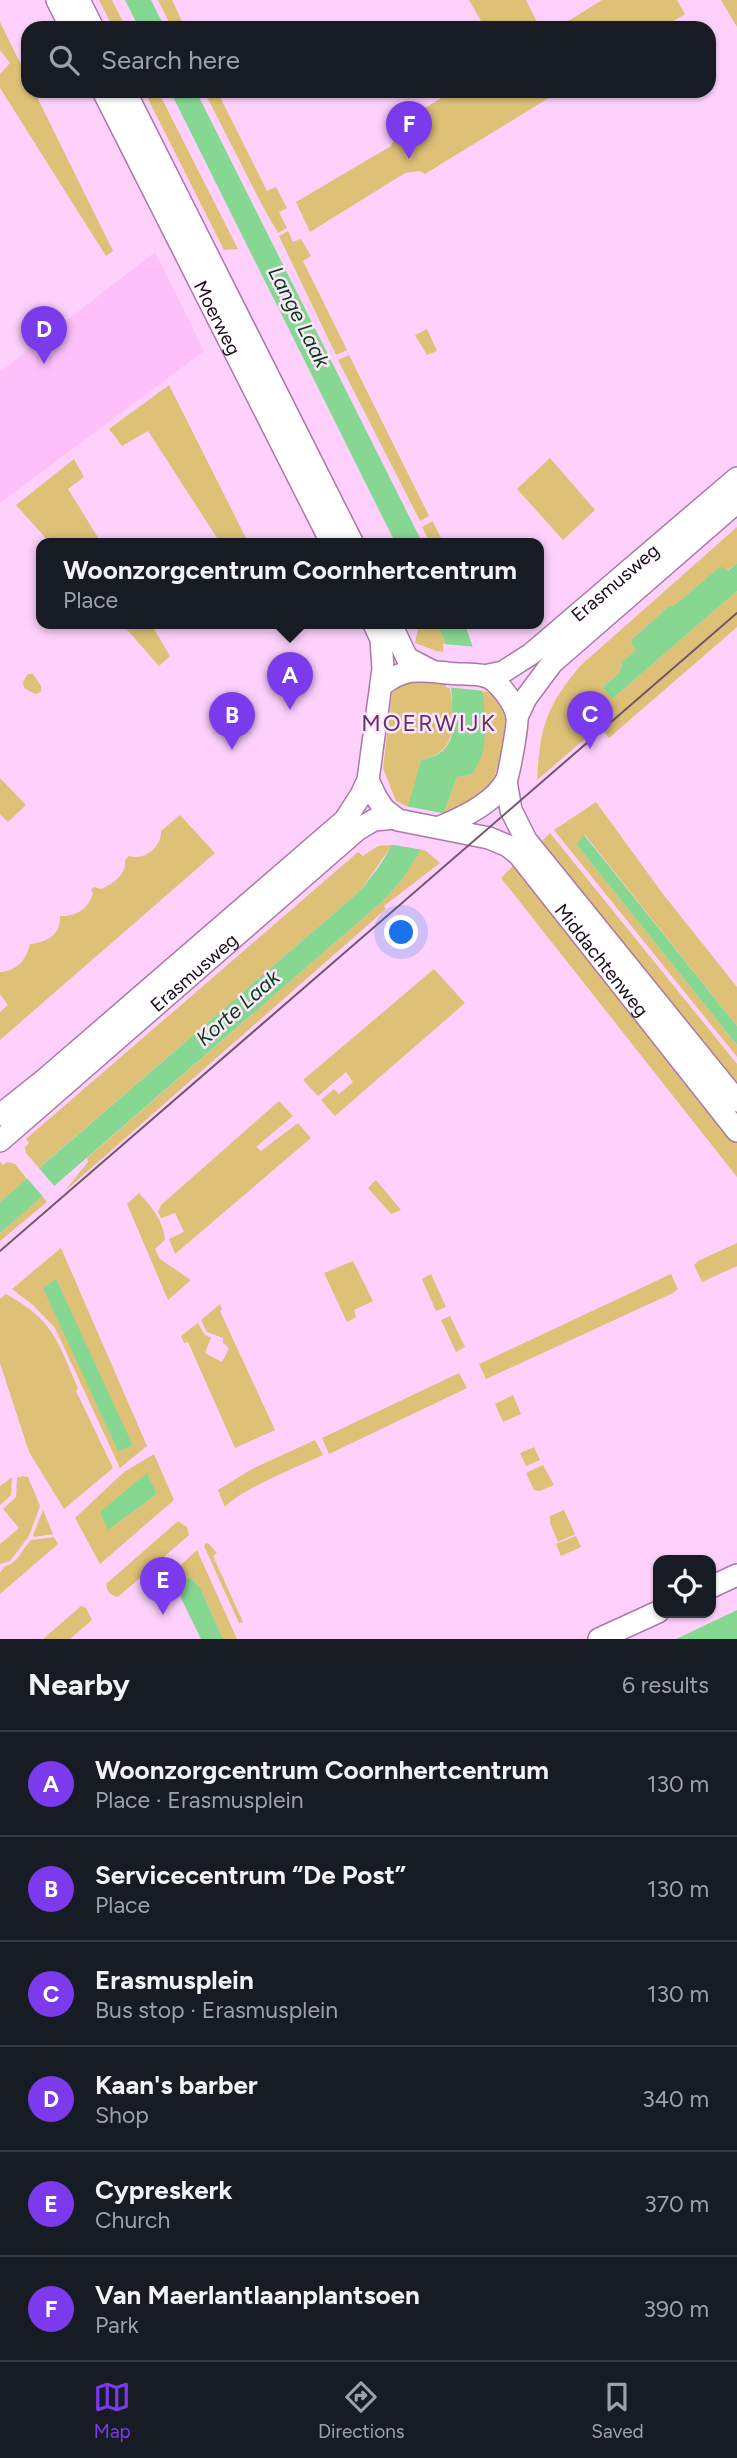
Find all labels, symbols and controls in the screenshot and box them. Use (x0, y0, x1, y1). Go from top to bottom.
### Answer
search box (21, 21, 716, 98)
icon: search (45, 41, 83, 79)
text: Search here (101, 44, 240, 76)
pin: F (386, 101, 432, 159)
water label: Lange Laak (263, 262, 336, 372)
street label: Moerweg (189, 277, 245, 359)
pin: D (21, 306, 67, 364)
popup (36, 538, 544, 629)
street label: Erasmusweg (567, 539, 664, 627)
text: Woonzorgcentrum Coornhertcentrum (63, 554, 517, 586)
text: Place (63, 586, 118, 614)
pin: A (267, 652, 313, 710)
pin: C (567, 691, 613, 749)
pin: B (209, 692, 255, 750)
district label: MOERWIJK (361, 709, 497, 737)
street label: Middachtenweg (550, 899, 653, 1021)
your location (384, 915, 418, 949)
street label: Erasmusweg (146, 928, 242, 1017)
water label: Korte Laak (191, 964, 285, 1051)
map controls (653, 1555, 716, 1618)
button: locate (653, 1555, 716, 1618)
pin: E (140, 1557, 186, 1615)
text: Nearby (28, 1666, 130, 1703)
text: 6 results (622, 1671, 709, 1699)
text: Woonzorgcentrum Coornhertcentrum (95, 1754, 549, 1786)
text: A (43, 1770, 59, 1798)
text: 130 m (647, 1770, 709, 1798)
text: Place · Erasmusplein (95, 1786, 304, 1814)
text: Servicecentrum “De Post” (95, 1859, 406, 1891)
text: B (44, 1875, 58, 1903)
text: 130 m (647, 1875, 709, 1903)
text: Place (95, 1891, 150, 1919)
text: Erasmusplein (95, 1964, 254, 1996)
text: C (43, 1980, 59, 2008)
text: 130 m (647, 1980, 709, 2008)
text: Bus stop · Erasmusplein (95, 1996, 338, 2024)
text: Kaan's barber (95, 2069, 258, 2101)
text: D (43, 2085, 59, 2113)
text: 340 m (642, 2085, 709, 2113)
text: Shop (95, 2101, 149, 2129)
text: Cypreskerk (95, 2174, 232, 2206)
text: E (44, 2190, 58, 2218)
text: 370 m (644, 2190, 709, 2218)
text: Church (95, 2206, 170, 2234)
text: Van Maerlantlaanplantsoen (95, 2279, 420, 2311)
text: F (45, 2295, 57, 2323)
text: 390 m (643, 2295, 709, 2323)
text: Park (95, 2311, 139, 2339)
tab: Map (93, 2378, 131, 2443)
tab: Directions (318, 2378, 405, 2443)
tab: Saved (591, 2378, 644, 2443)

